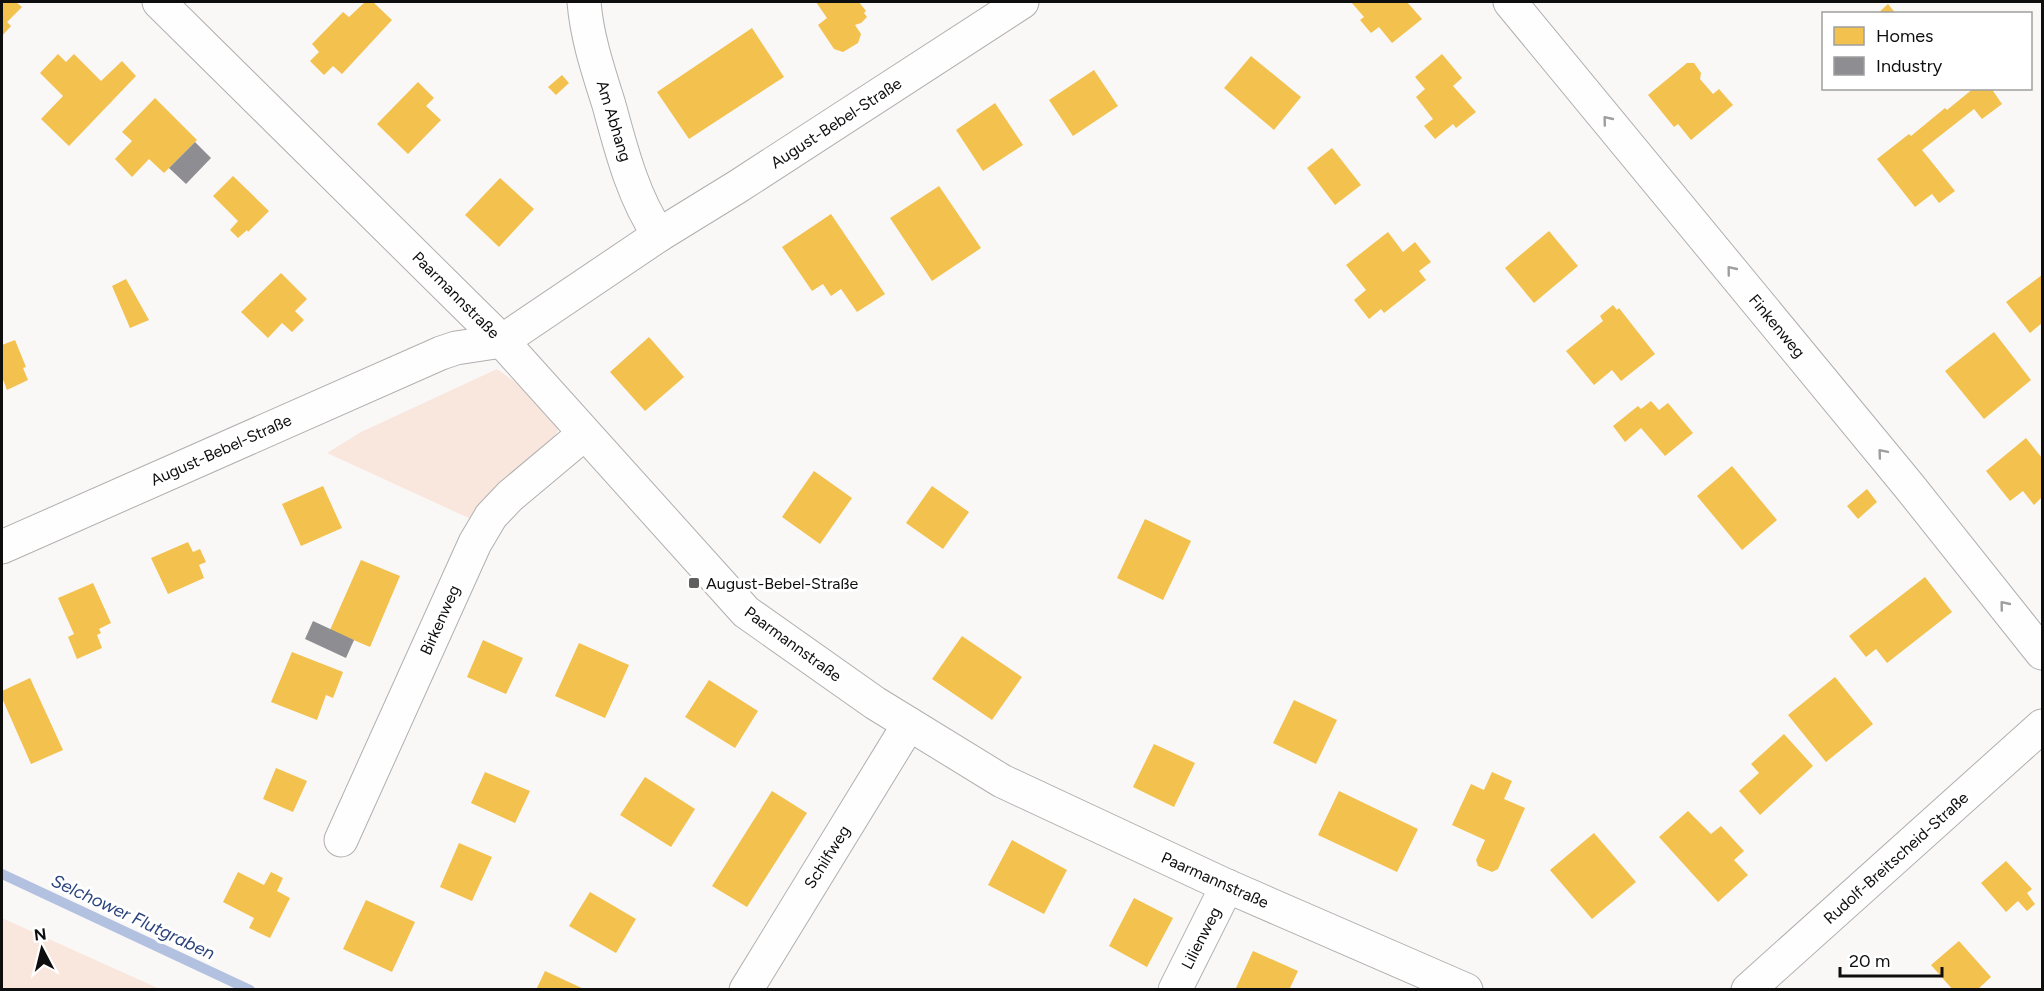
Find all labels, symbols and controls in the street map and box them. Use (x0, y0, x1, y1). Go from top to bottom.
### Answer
legend (1822, 12, 2032, 90)
text: Homes (1876, 25, 1934, 47)
text: Industry (1876, 55, 1943, 77)
street label: August-Bebel-Straße (767, 73, 905, 172)
street label: Am Abhang (593, 78, 635, 164)
one-way arrow (1603, 116, 1614, 127)
street label: Paarmannstraße (409, 248, 504, 343)
one-way arrow (1727, 266, 1738, 277)
street label: Finkenweg (1745, 290, 1809, 362)
street label: August-Bebel-Straße (148, 410, 295, 490)
one-way arrow (1878, 449, 1889, 460)
place label: August-Bebel-Straße (706, 574, 859, 593)
marker: August-Bebel-Straße (687, 576, 701, 590)
street label: Birkenweg (416, 582, 464, 658)
one-way arrow (2001, 601, 2012, 612)
street label: Paarmannstraße (741, 602, 845, 686)
street label: Rudolf-Breitscheid-Straße (1820, 788, 1972, 928)
street label: Schilfweg (800, 822, 854, 892)
street label: Paarmannstraße (1158, 848, 1272, 912)
water label: Selchower Flutgraben (48, 869, 218, 965)
street label: Lilienweg (1177, 904, 1225, 972)
north arrow (12, 919, 72, 979)
text: N (33, 924, 48, 945)
scale bar (1840, 940, 1942, 978)
text: 20 m (1849, 950, 1890, 972)

